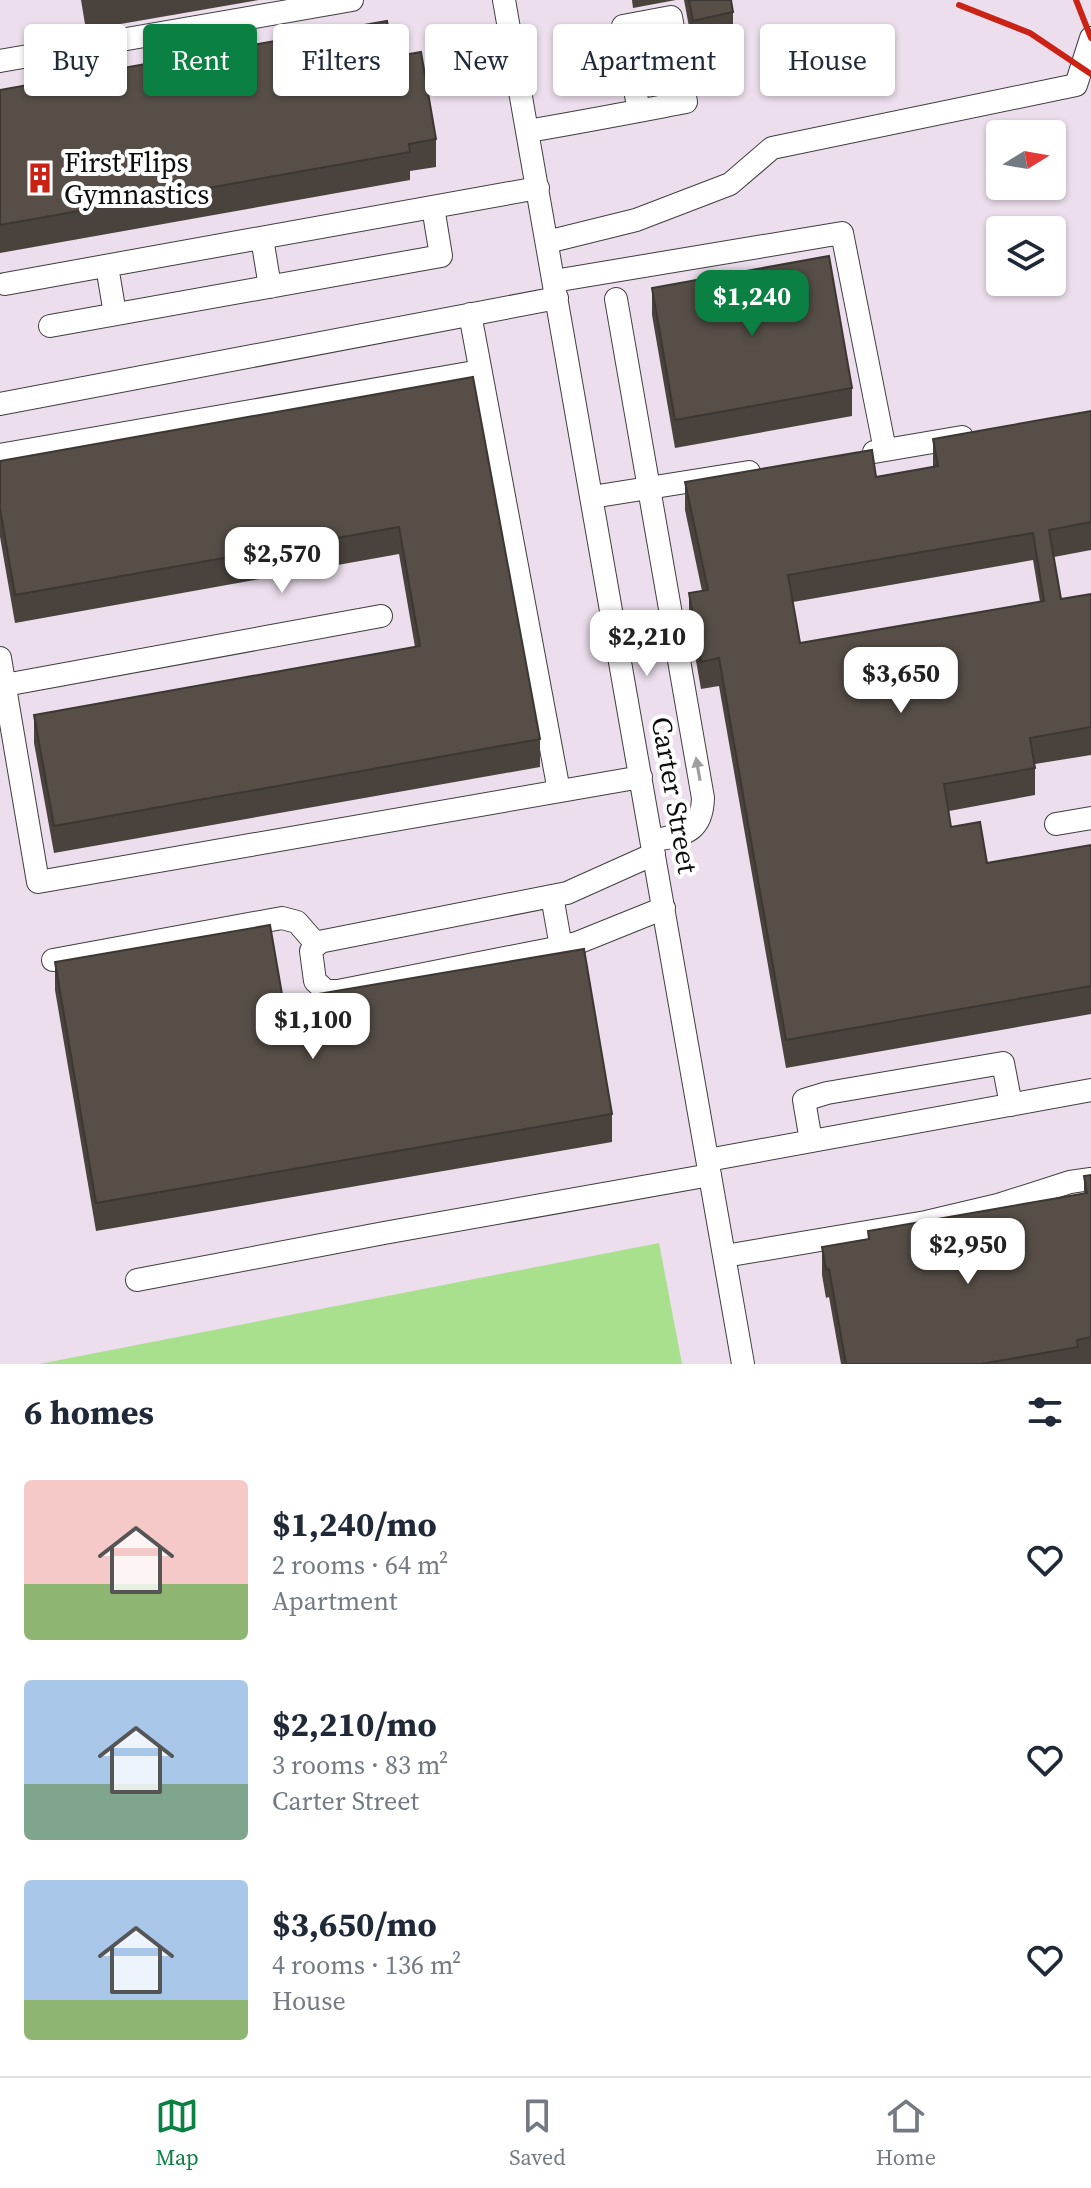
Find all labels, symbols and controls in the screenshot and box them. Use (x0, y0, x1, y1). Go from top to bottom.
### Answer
chip: Buy (24, 24, 127, 96)
chip: Rent (143, 24, 257, 96)
chip: Filters (273, 24, 409, 96)
chip: New (425, 24, 537, 96)
chip: Apartment (553, 24, 744, 96)
chip: House (760, 24, 895, 96)
north arrow (986, 120, 1066, 200)
map controls (986, 120, 1066, 296)
place label: First Flips Gymnastics (64, 143, 209, 213)
building icon: First Flips Gymnastics (23, 161, 57, 195)
button: layers (986, 216, 1066, 296)
pin: $1,240 (687, 270, 817, 338)
text: $1,240 (713, 278, 791, 314)
pin: $2,570 (217, 527, 347, 595)
text: $2,570 (243, 535, 321, 571)
pin: $2,210 (582, 610, 712, 678)
text: $2,210 (608, 618, 686, 654)
pin: $3,650 (836, 647, 966, 715)
text: $3,650 (862, 655, 940, 691)
street label: Carter Street (643, 714, 708, 877)
one-way arrow (692, 756, 704, 781)
pin: $1,100 (248, 993, 378, 1061)
text: $1,100 (274, 1001, 352, 1037)
pin: $2,950 (903, 1218, 1033, 1286)
text: $2,950 (929, 1226, 1007, 1262)
text: 6 homes (24, 1389, 154, 1435)
icon: filters (1023, 1390, 1067, 1434)
text: $1,240/mo (272, 1501, 437, 1547)
icon: home (88, 1512, 184, 1608)
icon: heart (1023, 1538, 1067, 1582)
text: 2 rooms · 64 m² (272, 1547, 448, 1583)
text: Apartment (272, 1583, 397, 1619)
text: $2,210/mo (272, 1701, 437, 1747)
icon: home (88, 1712, 184, 1808)
icon: heart (1023, 1738, 1067, 1782)
text: 3 rooms · 83 m² (272, 1747, 448, 1783)
text: Carter Street (272, 1783, 419, 1819)
text: $3,650/mo (272, 1901, 437, 1947)
icon: home (88, 1912, 184, 2008)
icon: heart (1023, 1938, 1067, 1982)
text: 4 rooms · 136 m² (272, 1947, 461, 1983)
text: House (272, 1983, 346, 2019)
tab: Map (155, 2094, 199, 2172)
tab: Saved (509, 2094, 566, 2172)
tab: Home (876, 2094, 936, 2172)

